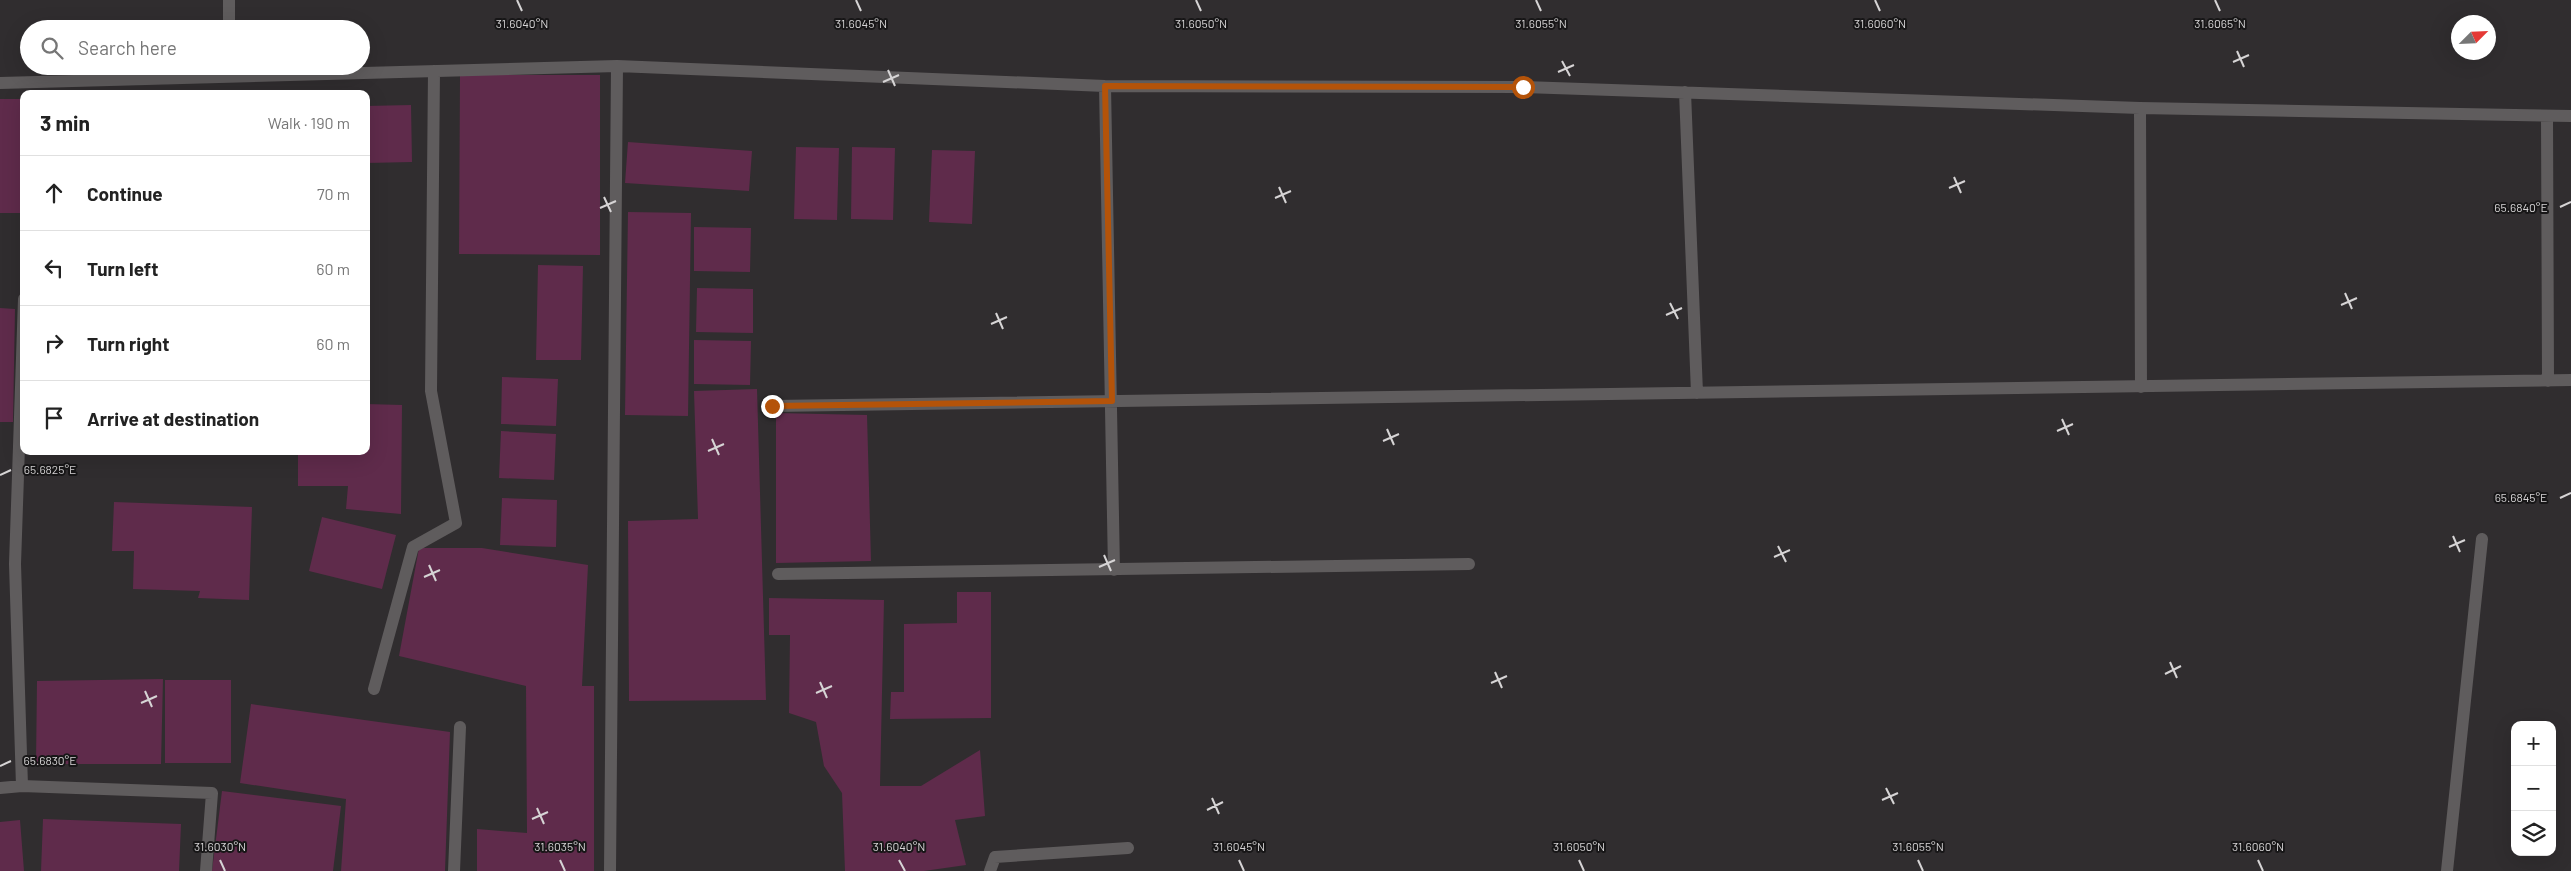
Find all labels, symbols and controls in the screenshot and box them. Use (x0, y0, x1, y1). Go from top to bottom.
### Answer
north arrow (2451, 15, 2496, 60)
text: 31.6040°N (496, 16, 548, 30)
text: 31.6045°N (835, 16, 887, 30)
text: 31.6050°N (1175, 16, 1227, 30)
text: 31.6055°N (1515, 16, 1567, 30)
text: 31.6060°N (1854, 16, 1906, 30)
text: 31.6065°N (2194, 16, 2246, 30)
search box (20, 20, 370, 75)
icon: search (38, 34, 66, 62)
text: Search here (78, 36, 177, 59)
route start (1512, 76, 1535, 99)
text: 3 min (40, 110, 90, 135)
text: Walk · 190 m (268, 113, 350, 132)
icon: ahead (40, 179, 68, 207)
text: Continue (87, 182, 163, 205)
text: 70 m (317, 184, 350, 203)
text: 65.6840°E (2494, 200, 2548, 214)
icon: left (40, 254, 68, 282)
text: Turn left (87, 257, 158, 280)
text: 60 m (316, 259, 350, 278)
icon: right (40, 329, 68, 357)
text: Turn right (87, 332, 169, 355)
text: 60 m (316, 334, 350, 353)
route end (761, 395, 784, 418)
icon: arrive (40, 404, 68, 432)
text: Arrive at destination (87, 407, 259, 430)
text: 65.6825°E (24, 462, 76, 476)
text: 65.6845°E (2495, 490, 2547, 504)
map controls (2511, 721, 2556, 856)
button: + (2511, 721, 2556, 766)
text: 65.6830°E (24, 753, 76, 767)
button: − (2511, 766, 2556, 811)
button: layers (2511, 811, 2556, 856)
text: 31.6030°N (194, 839, 246, 853)
text: 31.6035°N (534, 839, 586, 853)
text: 31.6040°N (873, 839, 925, 853)
text: 31.6045°N (1213, 839, 1265, 853)
text: 31.6050°N (1553, 839, 1605, 853)
text: 31.6055°N (1892, 839, 1944, 853)
text: 31.6060°N (2232, 839, 2284, 853)

